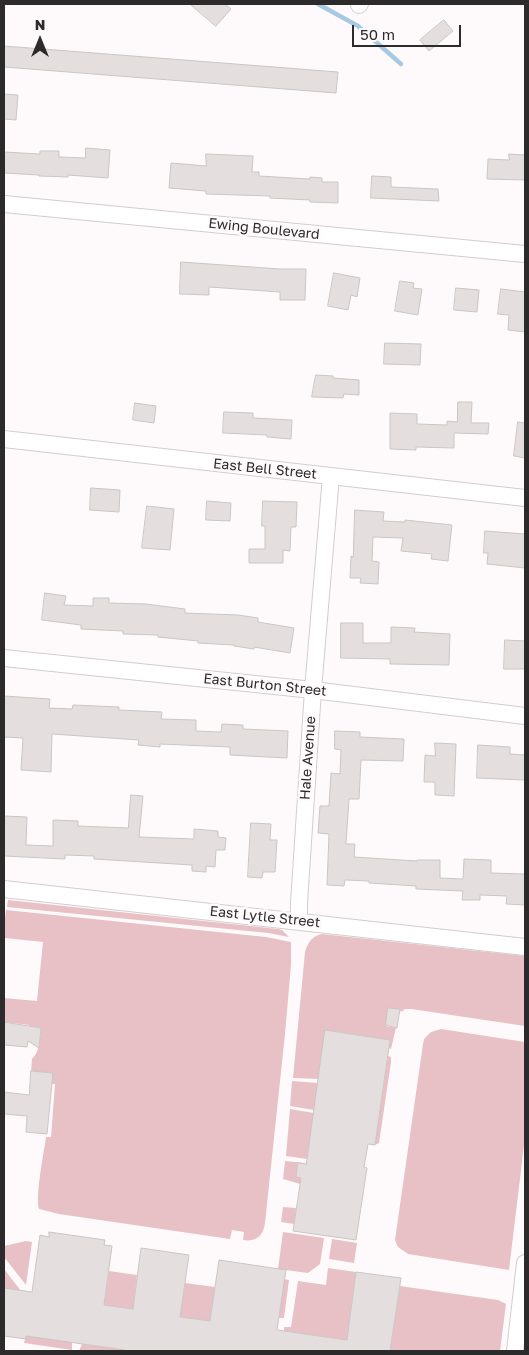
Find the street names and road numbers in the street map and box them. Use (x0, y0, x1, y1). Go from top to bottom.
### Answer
street label: Ewing Boulevard (207, 215, 321, 243)
street label: East Bell Street (212, 455, 318, 483)
street label: East Burton Street (202, 670, 328, 700)
street label: Hale Avenue (297, 716, 319, 800)
street label: East Lytle Street (209, 903, 321, 931)

